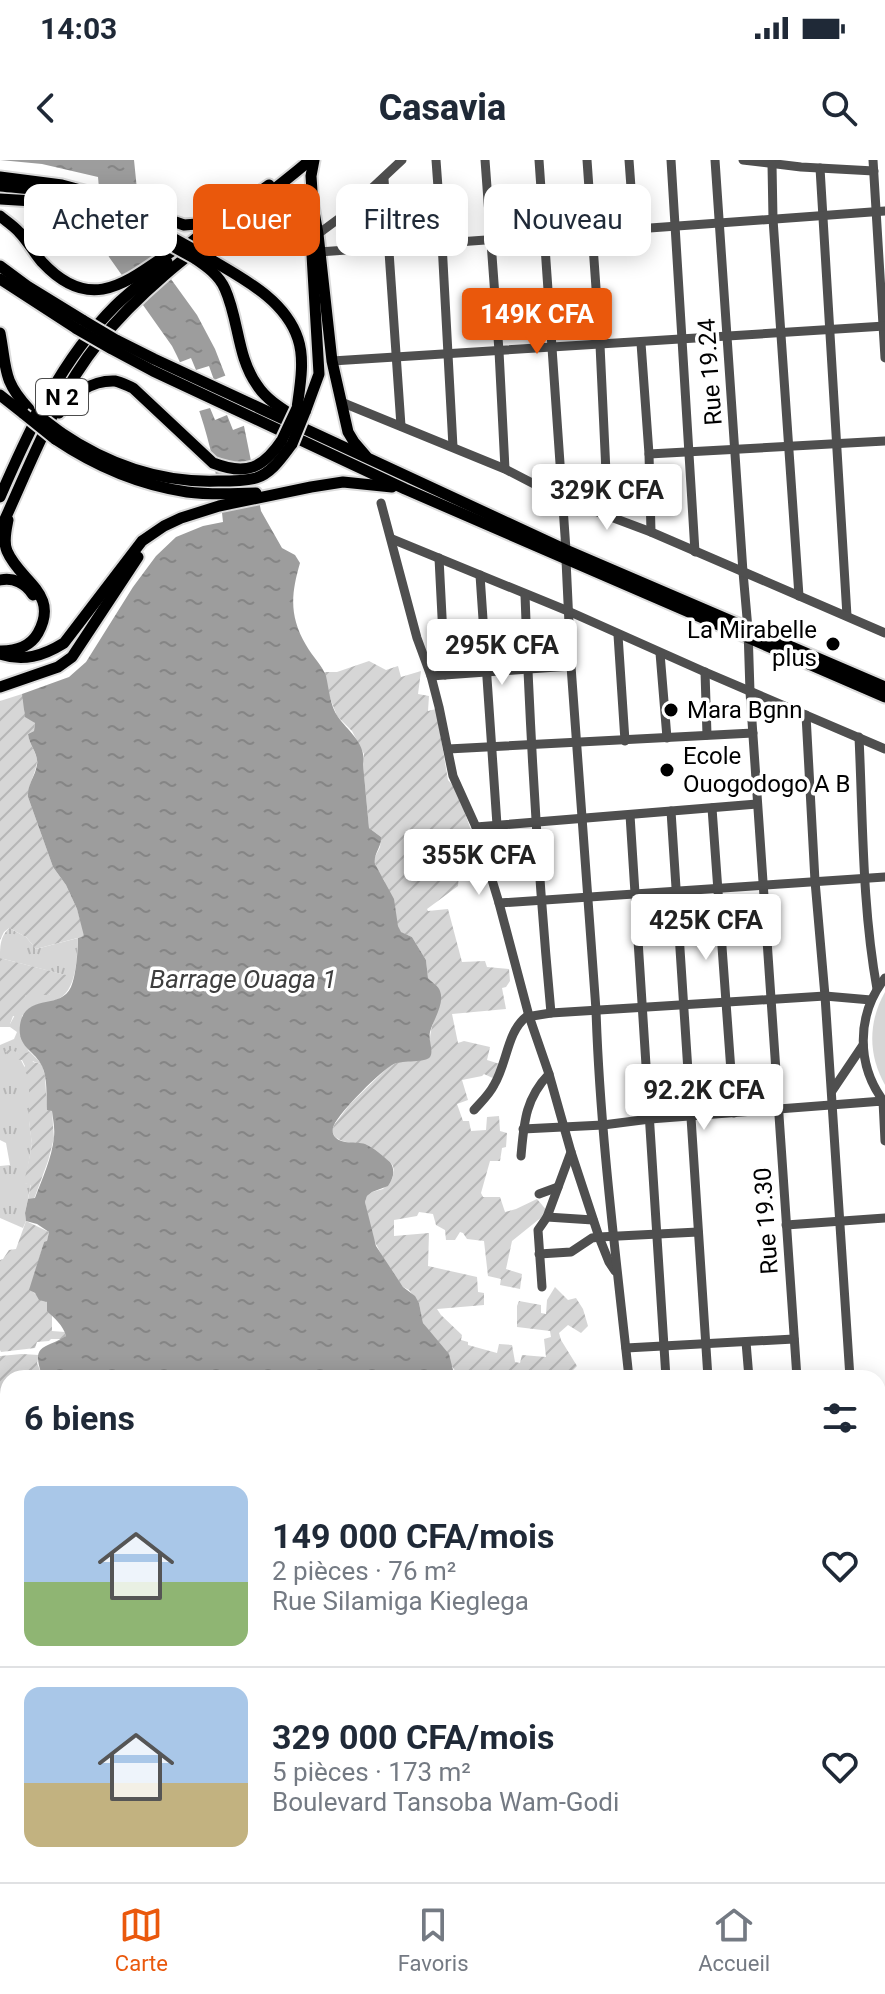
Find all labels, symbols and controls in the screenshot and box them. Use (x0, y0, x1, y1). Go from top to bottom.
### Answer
text: 14:03 (40, 11, 117, 46)
icon: back (24, 86, 68, 130)
icon: search (817, 86, 861, 130)
text: Casavia (379, 87, 506, 129)
chip: Acheter (24, 184, 177, 256)
chip: Louer (193, 184, 320, 256)
chip: Filtres (336, 184, 468, 256)
chip: Nouveau (484, 184, 651, 256)
pin: 149K CFA (454, 288, 620, 356)
text: 149K CFA (480, 299, 594, 329)
street label: Rue 19.24 (692, 318, 728, 426)
road number: N 2 (36, 379, 88, 415)
pin: 329K CFA (524, 464, 690, 532)
text: 329K CFA (550, 475, 664, 505)
place label: La Mirabelle plus (687, 616, 817, 672)
pin: 295K CFA (419, 619, 585, 687)
text: 295K CFA (445, 630, 559, 660)
marker: La Mirabelle plus (824, 635, 842, 653)
place label: Mara Bgnn (687, 696, 803, 724)
marker: Mara Bgnn (662, 701, 680, 719)
place label: Ecole Ouogodogo A B (683, 742, 851, 798)
marker: Ecole Ouogodogo A B (658, 761, 676, 779)
pin: 355K CFA (396, 829, 562, 897)
text: 355K CFA (422, 840, 536, 870)
pin: 425K CFA (623, 894, 789, 962)
text: 425K CFA (649, 905, 763, 935)
water label: Barrage Ouaga 1 (149, 964, 337, 994)
pin: 92.2K CFA (612, 1064, 796, 1132)
text: 92.2K CFA (643, 1075, 765, 1105)
street label: Rue 19.30 (748, 1167, 784, 1275)
icon: filters (818, 1396, 862, 1440)
text: 6 biens (24, 1398, 135, 1438)
text: 149 000 CFA/mois (272, 1516, 554, 1556)
icon: home (88, 1518, 184, 1614)
icon: heart (818, 1544, 862, 1588)
text: 2 pièces · 76 m² (272, 1556, 456, 1586)
text: Rue Silamiga Kieglega (272, 1586, 529, 1616)
text: 329 000 CFA/mois (272, 1717, 554, 1757)
icon: home (88, 1719, 184, 1815)
icon: heart (818, 1745, 862, 1789)
text: 5 pièces · 173 m² (272, 1757, 471, 1787)
text: Boulevard Tansoba Wam-Godi (272, 1787, 619, 1817)
tab: Carte (115, 1903, 168, 1976)
tab: Favoris (398, 1903, 469, 1976)
tab: Accueil (698, 1903, 770, 1976)

